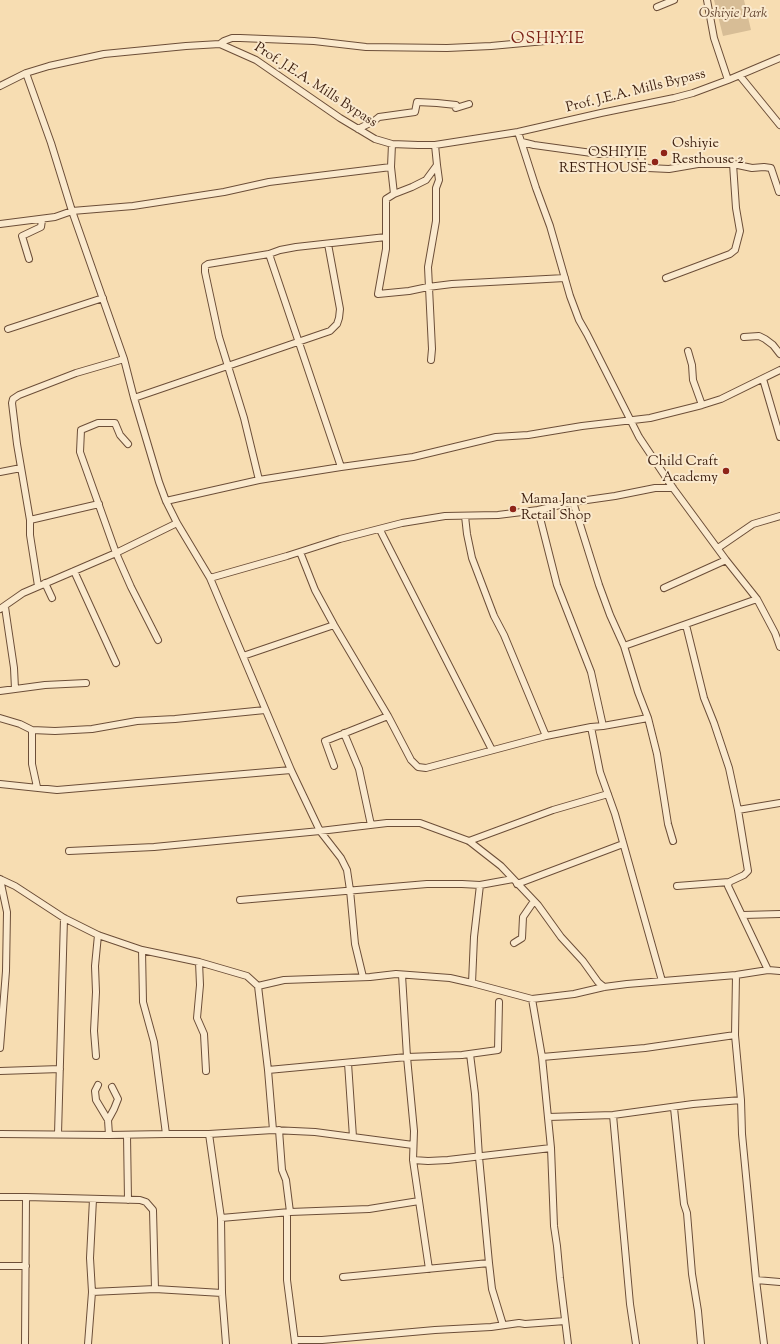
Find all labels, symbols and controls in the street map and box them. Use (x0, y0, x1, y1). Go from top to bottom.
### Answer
park label: Oshiyie Park (699, 7, 767, 23)
district label: OSHIYIE (511, 30, 585, 50)
street label: Prof. J.E.A. Mills Bypass (250, 40, 380, 132)
street label: Prof. J.E.A. Mills Bypass (564, 67, 708, 117)
place label: Oshiyie Resthouse 2 (672, 137, 744, 170)
place label: OSHIYIE RESTHOUSE (559, 146, 647, 178)
marker: Oshiyie Resthouse 2 (659, 148, 669, 158)
marker: OSHIYIE RESTHOUSE (650, 157, 660, 167)
place label: Child Craft Academy (647, 455, 718, 488)
marker: Child Craft Academy (721, 466, 731, 476)
place label: Mama Jane Retail Shop (521, 493, 591, 526)
marker: Mama Jane Retail Shop (508, 504, 518, 514)

